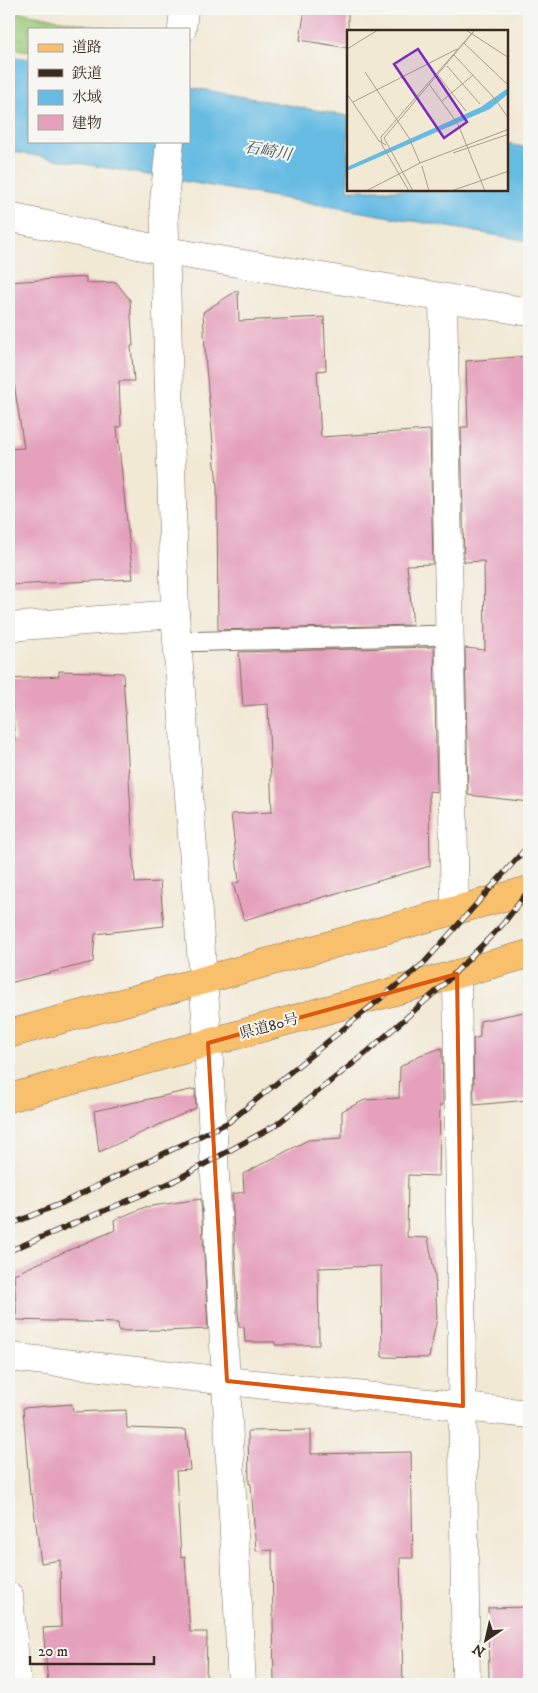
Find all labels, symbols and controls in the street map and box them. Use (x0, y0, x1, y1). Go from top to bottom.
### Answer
legend (28, 28, 190, 142)
inset map (347, 30, 508, 191)
text: 道路 (72, 38, 102, 57)
text: 鉄道 (72, 64, 102, 83)
text: 水域 (72, 88, 102, 107)
text: 建物 (72, 114, 102, 133)
water label: 石崎川 (242, 137, 295, 165)
street label: 県道80号 (237, 1009, 301, 1044)
north arrow (460, 1616, 510, 1666)
scale bar (30, 1633, 154, 1665)
text: N (469, 1639, 489, 1661)
text: 20 m (38, 1642, 68, 1661)

